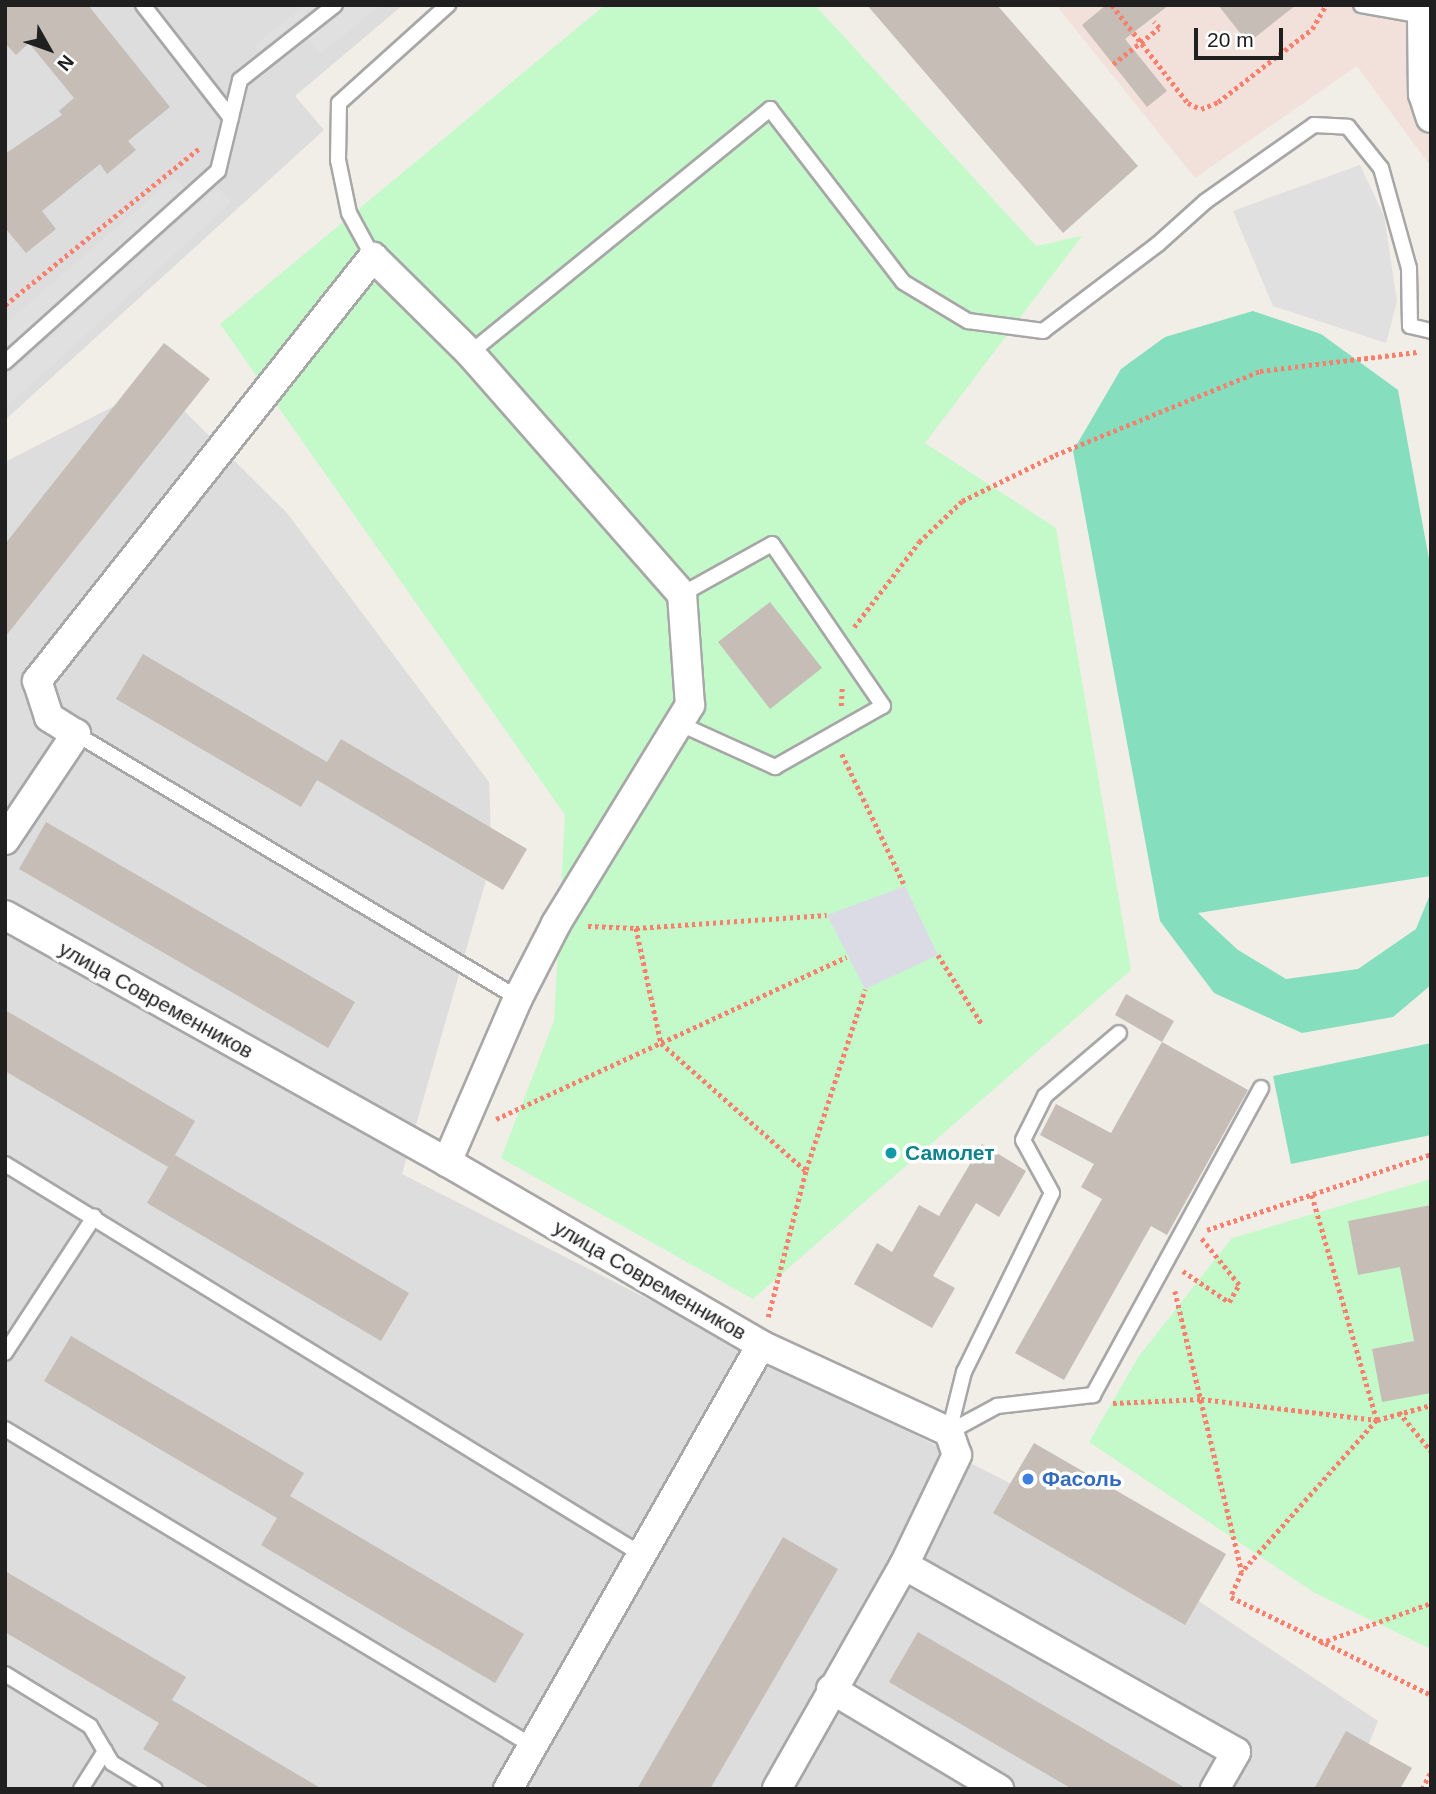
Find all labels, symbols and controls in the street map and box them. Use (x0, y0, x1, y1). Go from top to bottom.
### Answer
north arrow (14, 14, 84, 84)
scale bar (1198, 14, 1287, 58)
text: 20 m (1207, 28, 1254, 51)
text: N (53, 51, 78, 75)
street label: улица Современников (54, 936, 258, 1064)
place label: Самолет (905, 1140, 994, 1166)
marker: Самолет (883, 1145, 899, 1161)
street label: улица Современников (549, 1215, 751, 1345)
place label: Фасоль (1042, 1466, 1122, 1492)
marker: Фасоль (1020, 1471, 1036, 1487)

